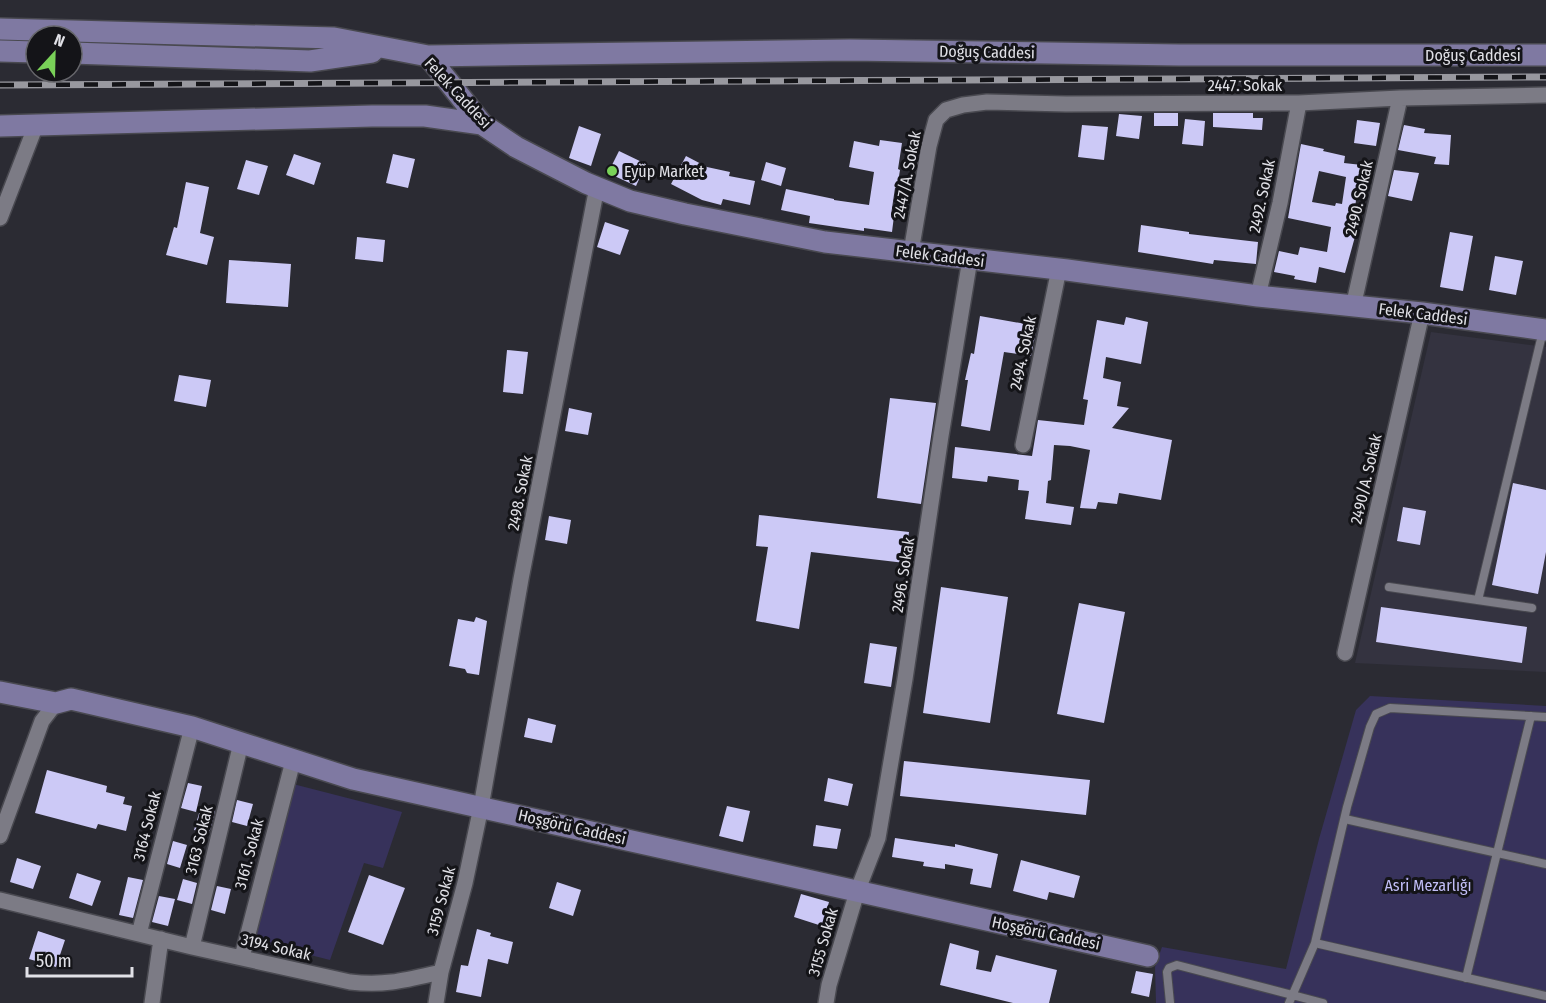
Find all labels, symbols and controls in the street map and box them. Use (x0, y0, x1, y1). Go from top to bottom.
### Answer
north arrow (24, 24, 84, 84)
text: N (51, 30, 67, 51)
street label: Doğuş Caddesi (939, 42, 1035, 62)
street label: Doğuş Caddesi (1425, 46, 1521, 65)
street label: Felek Caddesi (421, 54, 495, 132)
street label: 2447. Sokak (1208, 76, 1283, 95)
street label: 2447/A. Sokak (889, 129, 925, 221)
street label: 2492. Sokak (1245, 157, 1279, 235)
street label: 2490. Sokak (1341, 158, 1377, 237)
place label: Eyüp Market (624, 162, 705, 181)
marker: Eyüp Market (605, 164, 619, 178)
street label: Felek Caddesi (894, 241, 986, 271)
street label: Felek Caddesi (1377, 299, 1469, 329)
street label: 2494. Sokak (1006, 314, 1040, 392)
street label: 2490/A. Sokak (1346, 432, 1386, 526)
street label: 2498. Sokak (503, 453, 537, 532)
street label: 2496. Sokak (888, 535, 918, 614)
street label: 3164 Sokak (129, 789, 165, 863)
street label: 3163 Sokak (181, 803, 217, 877)
street label: Hoşgörü Caddesi (516, 805, 628, 849)
street label: 3161. Sokak (230, 816, 268, 891)
street label: 3159 Sokak (423, 864, 459, 938)
park label: Asri Mezarlığı (1384, 876, 1472, 895)
street label: 3155 Sokak (804, 905, 842, 978)
street label: Hoşgörü Caddesi (990, 912, 1102, 954)
street label: 3194 Sokak (239, 930, 313, 964)
scale bar (27, 940, 132, 978)
text: 50 m (36, 950, 72, 972)

